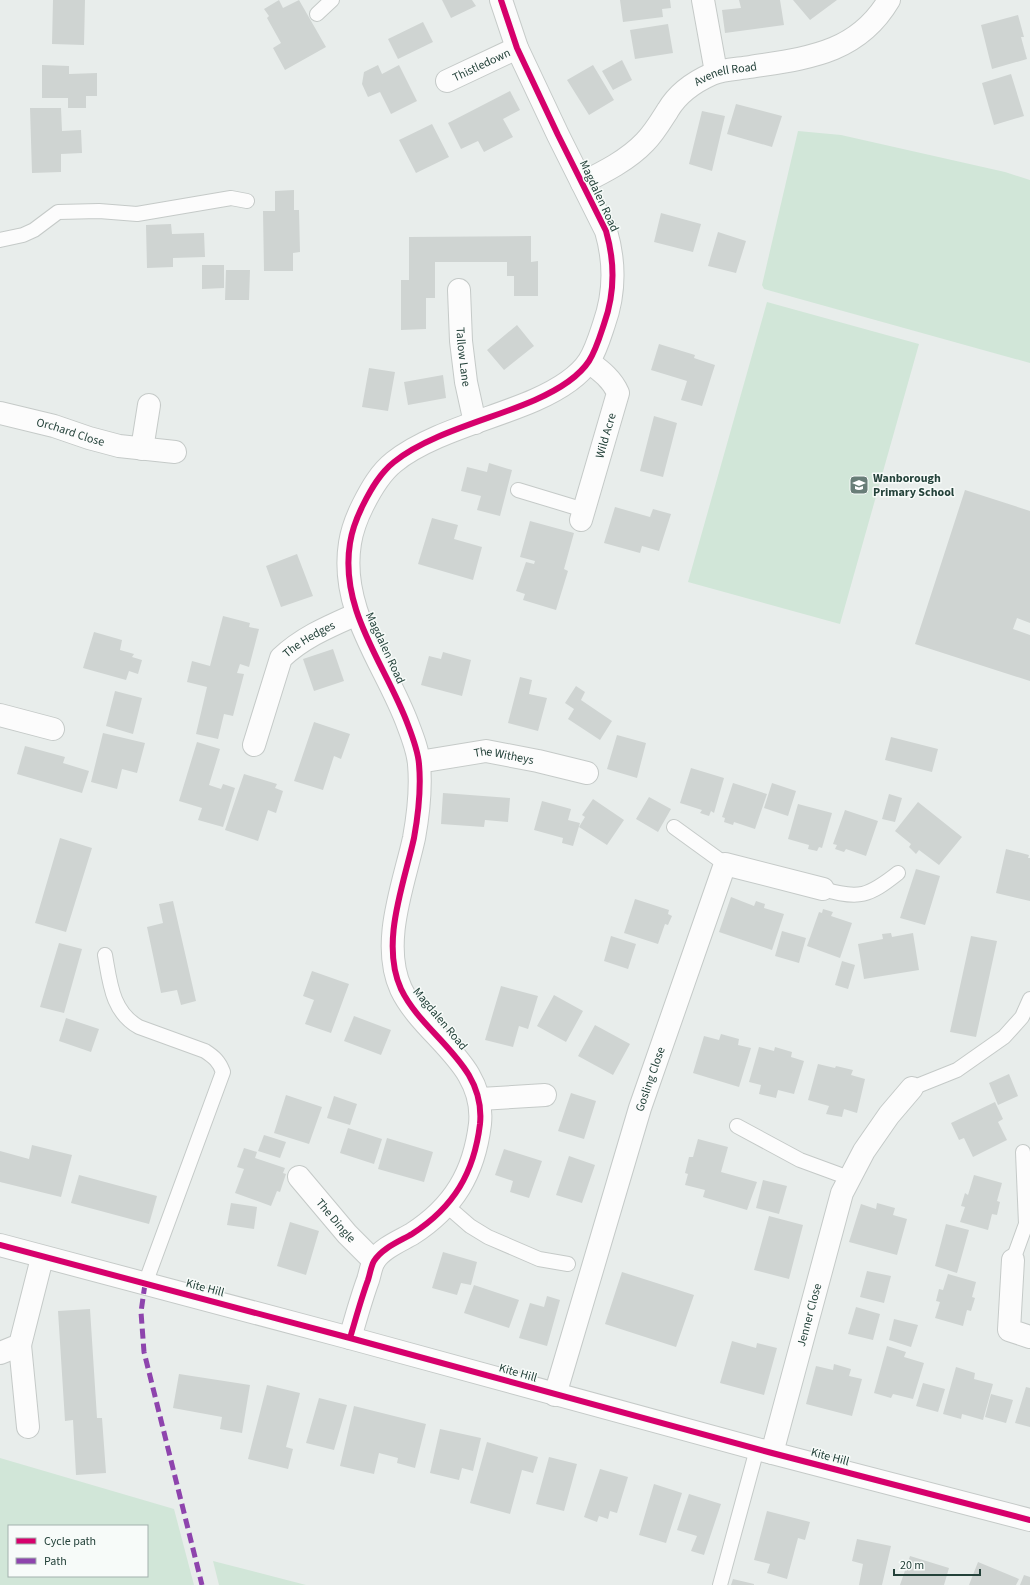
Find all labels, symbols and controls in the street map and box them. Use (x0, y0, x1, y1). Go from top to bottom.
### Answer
street label: Thistledown (450, 44, 513, 86)
street label: Avenell Road (691, 58, 758, 90)
street label: Magdalen Road (575, 157, 623, 235)
street label: Tallow Lane (452, 327, 475, 388)
street label: Wild Acre (591, 411, 620, 460)
street label: Orchard Close (35, 414, 106, 450)
place label: Wanborough Primary School (873, 470, 955, 501)
school or university icon: Wanborough Primary School (848, 474, 870, 496)
street label: Magdalen Road (361, 609, 409, 687)
street label: The Hedges (279, 617, 338, 661)
street label: The Witheys (472, 743, 535, 769)
street label: Magdalen Road (409, 984, 471, 1054)
street label: Gosling Close (631, 1044, 669, 1114)
street label: The Dingle (312, 1195, 360, 1247)
street label: Kite Hill (184, 1275, 226, 1301)
street label: Jenner Close (793, 1281, 826, 1348)
street label: Kite Hill (497, 1359, 539, 1387)
street label: Kite Hill (809, 1444, 851, 1470)
legend (8, 1525, 148, 1577)
text: Cycle path (44, 1533, 96, 1550)
scale bar (894, 1551, 980, 1577)
text: Path (44, 1553, 67, 1570)
text: 20 m (900, 1557, 924, 1574)

